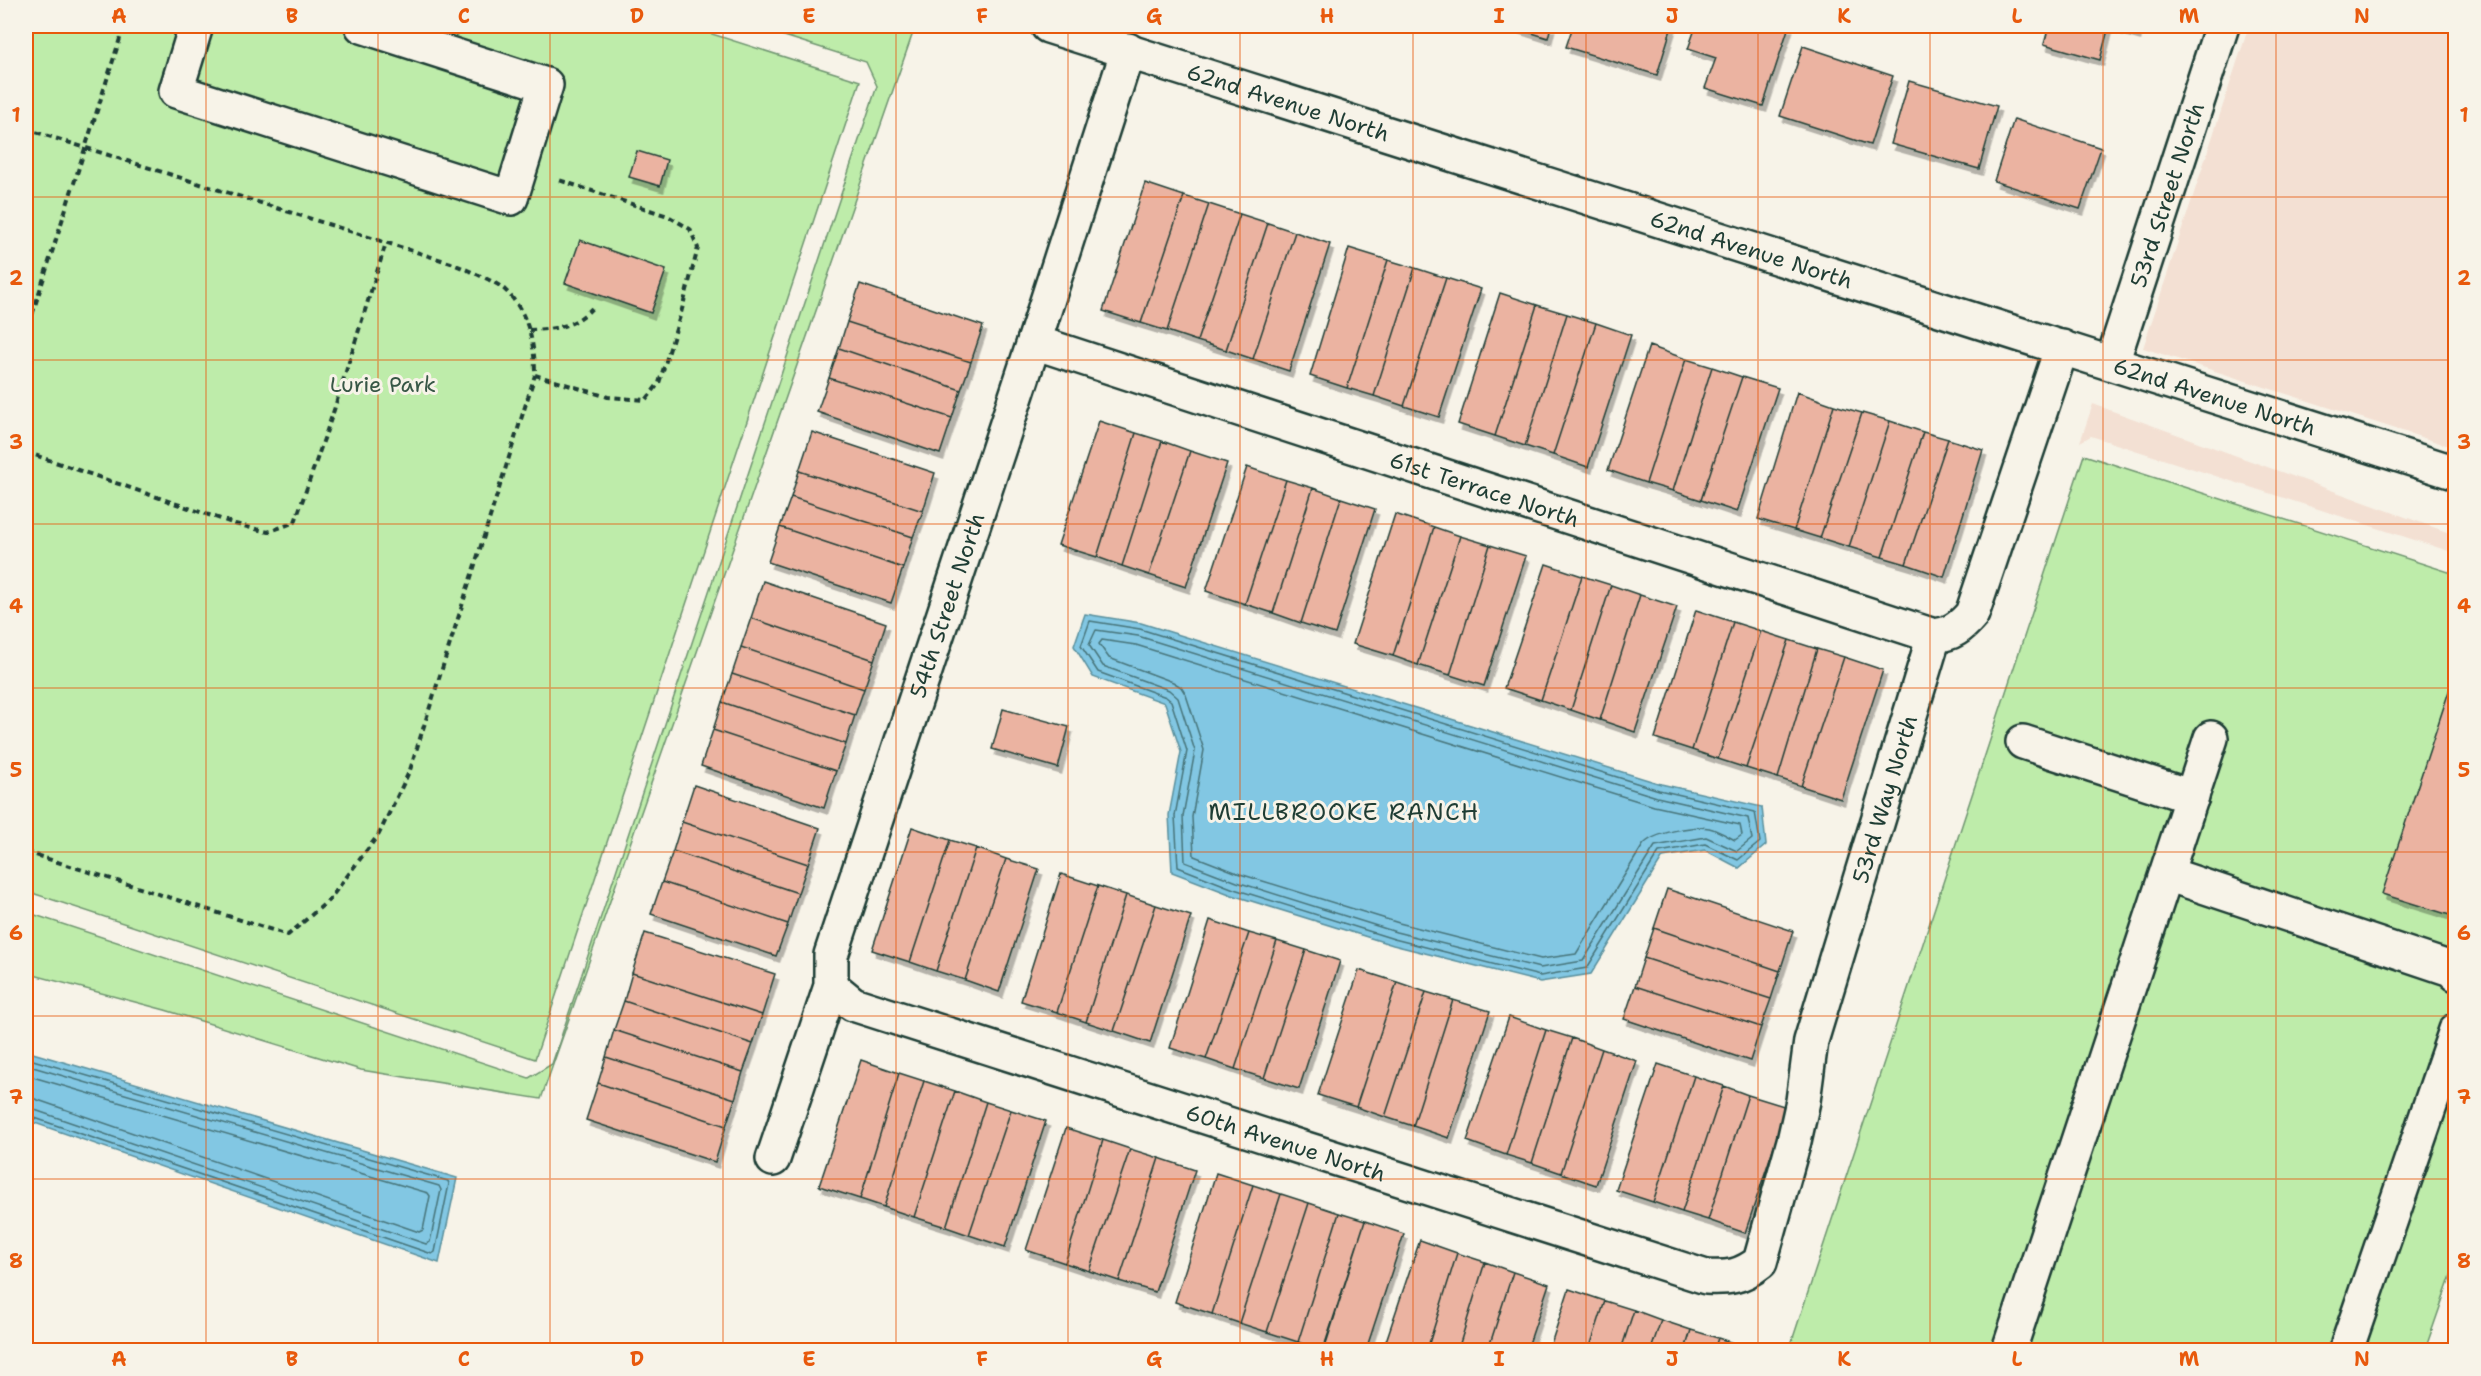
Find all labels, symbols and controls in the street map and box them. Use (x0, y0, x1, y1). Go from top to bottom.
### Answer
text: A (111, 3, 127, 29)
text: B (286, 3, 298, 29)
text: C (458, 3, 470, 29)
text: D (630, 3, 644, 29)
text: E (802, 3, 816, 29)
text: F (976, 3, 988, 29)
text: G (1146, 3, 1162, 29)
text: H (1320, 3, 1334, 29)
text: I (1493, 3, 1505, 29)
text: J (1666, 3, 1679, 29)
text: K (1837, 3, 1851, 29)
text: L (2012, 3, 2023, 29)
text: M (2179, 3, 2200, 29)
text: N (2354, 3, 2370, 29)
street label: 62nd Avenue North (1183, 57, 1393, 148)
street label: 53rd Street North (2124, 99, 2211, 291)
text: 1 (11, 102, 21, 128)
text: 1 (2459, 102, 2469, 128)
street label: 62nd Avenue North (1646, 204, 1856, 296)
text: 2 (9, 265, 23, 291)
text: 2 (2457, 265, 2471, 291)
street label: 62nd Avenue North (2110, 351, 2319, 443)
park label: Lurie Park (330, 370, 436, 399)
text: 3 (9, 429, 23, 455)
text: 3 (2457, 429, 2471, 455)
street label: 61st Terrace North (1386, 445, 1583, 534)
street label: 54th Street North (903, 509, 991, 702)
text: 4 (9, 593, 23, 619)
text: 4 (2457, 593, 2471, 619)
street label: 53rd Way North (1846, 711, 1924, 887)
text: 5 (10, 757, 22, 783)
text: 5 (2458, 757, 2470, 783)
district label: MILLBROOKE RANCH (1208, 796, 1480, 828)
text: 6 (9, 920, 23, 946)
text: 6 (2457, 920, 2471, 946)
text: 7 (9, 1084, 23, 1110)
text: 7 (2457, 1084, 2471, 1110)
street label: 60th Avenue North (1182, 1097, 1389, 1189)
text: 8 (9, 1248, 23, 1274)
text: 8 (2457, 1248, 2471, 1274)
text: A (111, 1346, 127, 1372)
text: B (286, 1346, 298, 1372)
text: C (458, 1346, 470, 1372)
text: D (630, 1346, 644, 1372)
text: E (802, 1346, 816, 1372)
text: F (976, 1346, 988, 1372)
text: G (1146, 1346, 1162, 1372)
text: H (1320, 1346, 1334, 1372)
text: I (1493, 1346, 1505, 1372)
text: J (1666, 1346, 1679, 1372)
text: K (1837, 1346, 1851, 1372)
text: L (2012, 1346, 2023, 1372)
text: M (2179, 1346, 2200, 1372)
text: N (2354, 1346, 2370, 1372)

